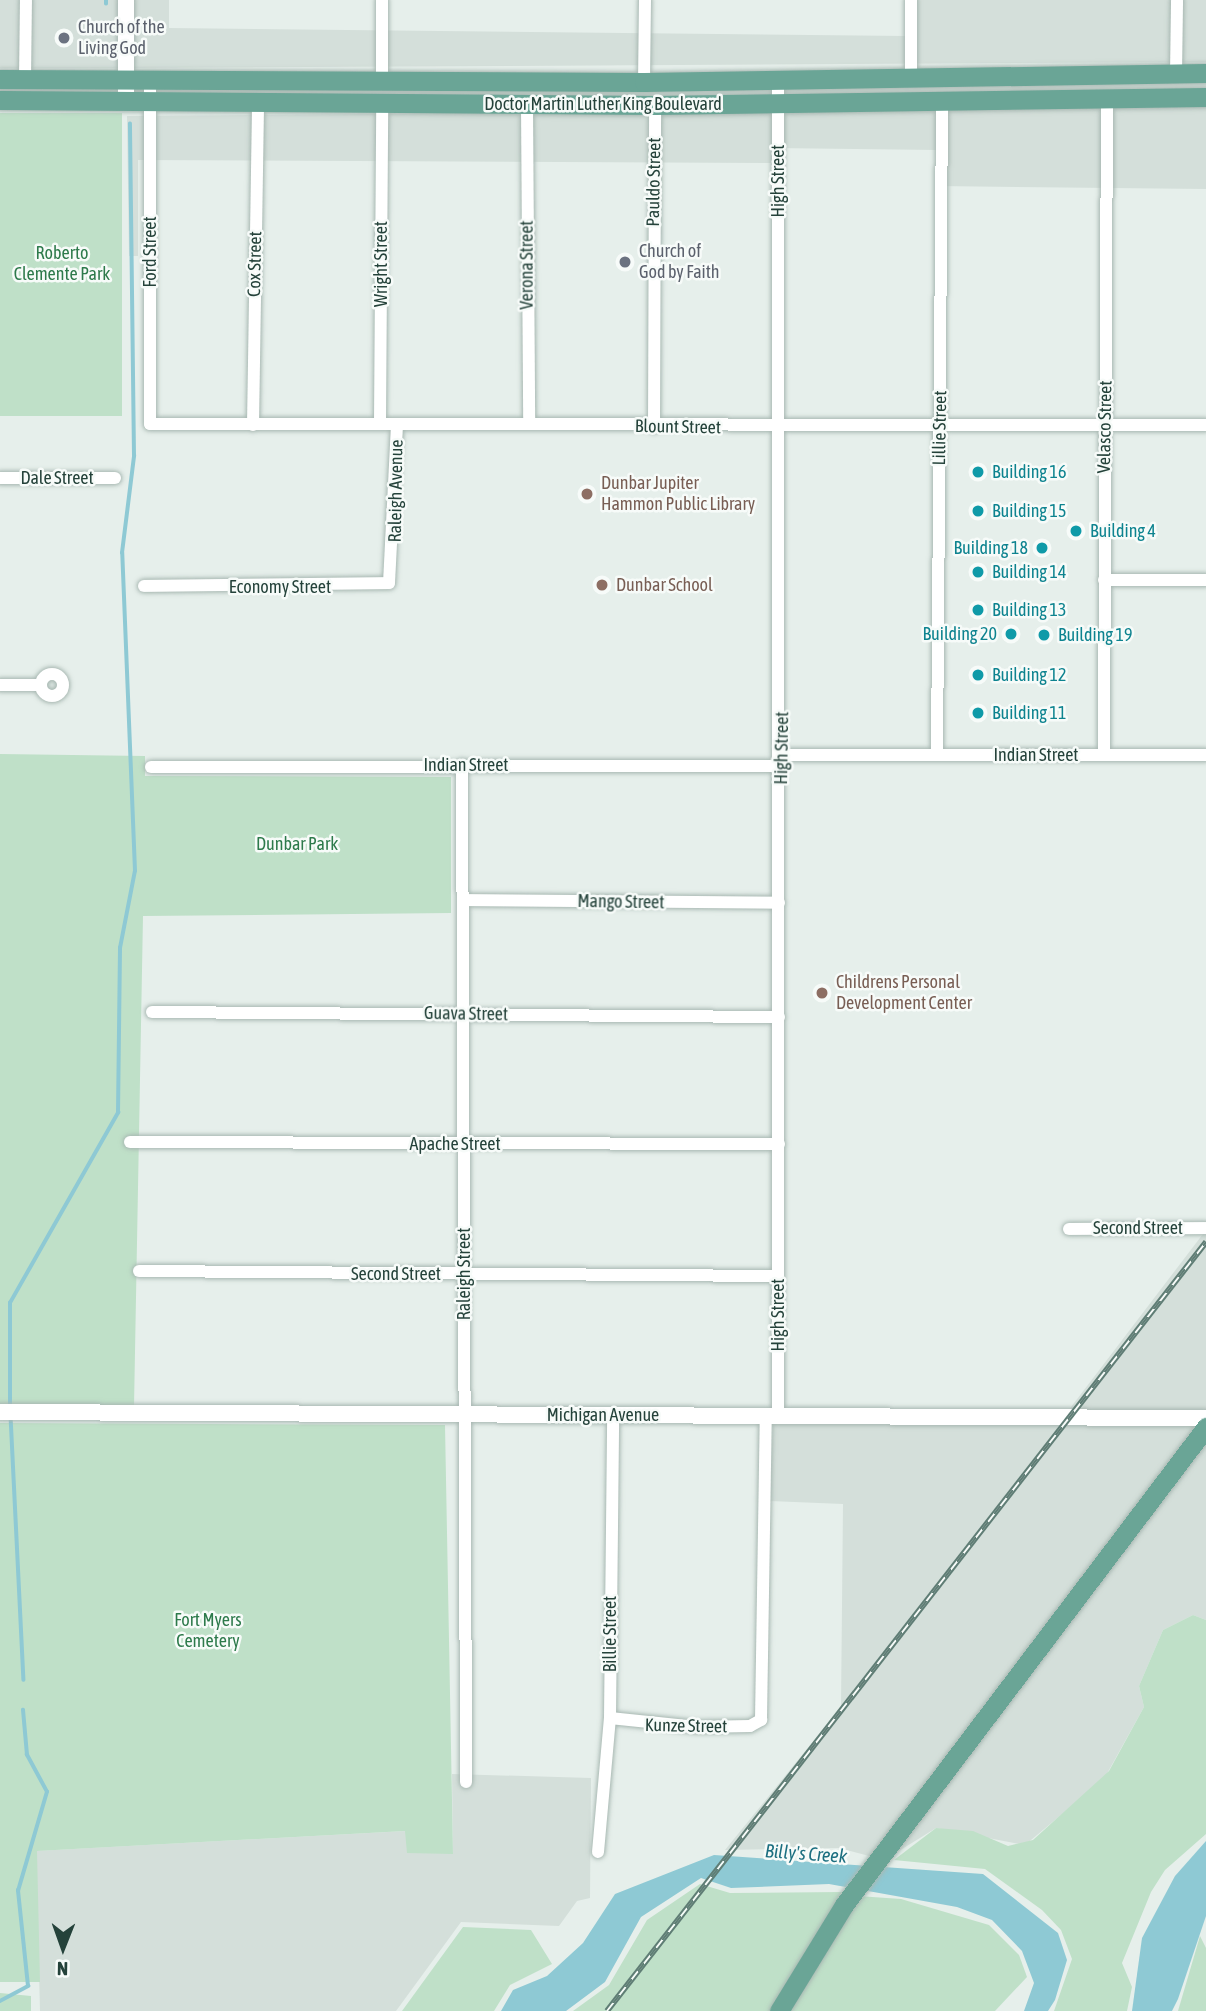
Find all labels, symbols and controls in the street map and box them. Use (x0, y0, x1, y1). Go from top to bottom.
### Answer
place label: Church of the Living God (78, 17, 165, 60)
marker: Church of the Living God (56, 30, 72, 46)
street label: Doctor Martin Luther King Boulevard (484, 93, 722, 115)
street label: Pauldo Street (642, 137, 666, 227)
street label: High Street (767, 144, 789, 218)
street label: Ford Street (139, 216, 161, 288)
street label: Verona Street (516, 220, 538, 310)
street label: Wright Street (370, 221, 392, 307)
street label: Cox Street (244, 231, 266, 297)
place label: Church of God by Faith (639, 241, 720, 284)
park label: Roberto Clemente Park (14, 243, 110, 286)
marker: Church of God by Faith (617, 254, 633, 270)
street label: Velasco Street (1093, 380, 1117, 474)
street label: Lillie Street (929, 390, 951, 466)
street label: Blount Street (635, 415, 721, 439)
street label: Raleigh Avenue (384, 439, 408, 543)
place label: Building 16 (992, 461, 1066, 483)
marker: Building 16 (970, 464, 986, 480)
street label: Dale Street (20, 467, 94, 489)
place label: Dunbar Jupiter Hammon Public Library (601, 473, 755, 516)
marker: Dunbar Jupiter Hammon Public Library (579, 486, 595, 502)
place label: Building 15 (992, 500, 1066, 522)
marker: Building 15 (970, 503, 986, 519)
place label: Building 4 (1090, 520, 1156, 542)
marker: Building 4 (1068, 523, 1084, 539)
place label: Building 18 (954, 537, 1028, 559)
marker: Building 18 (1034, 540, 1050, 556)
place label: Building 14 (992, 561, 1066, 583)
marker: Building 14 (970, 564, 986, 580)
place label: Dunbar School (616, 574, 713, 596)
street label: Economy Street (229, 576, 331, 598)
marker: Dunbar School (594, 577, 610, 593)
place label: Building 13 (992, 599, 1066, 621)
marker: Building 13 (970, 602, 986, 618)
place label: Building 20 (923, 623, 997, 645)
place label: Building 19 (1058, 624, 1132, 646)
marker: Building 20 (1003, 626, 1019, 642)
marker: Building 19 (1036, 627, 1052, 643)
place label: Building 12 (992, 664, 1066, 686)
marker: Building 12 (970, 667, 986, 683)
place label: Building 11 (992, 702, 1066, 724)
marker: Building 11 (970, 705, 986, 721)
street label: High Street (771, 711, 793, 785)
street label: Indian Street (993, 744, 1079, 766)
street label: Indian Street (423, 754, 509, 776)
park label: Dunbar Park (256, 833, 338, 855)
street label: Mango Street (577, 890, 665, 914)
place label: Childrens Personal Development Center (836, 972, 972, 1014)
marker: Childrens Personal Development Center (814, 985, 830, 1001)
street label: Guava Street (424, 1002, 508, 1026)
street label: Apache Street (409, 1133, 501, 1155)
street label: Second Street (1093, 1217, 1183, 1239)
street label: Raleigh Street (453, 1228, 475, 1320)
street label: Second Street (351, 1263, 441, 1285)
street label: High Street (767, 1278, 789, 1352)
street label: Michigan Avenue (547, 1404, 659, 1426)
street label: Billie Street (599, 1596, 621, 1672)
park label: Fort Myers Cemetery (174, 1610, 242, 1652)
street label: Kunze Street (645, 1714, 727, 1738)
water label: Billy's Creek (764, 1840, 848, 1868)
north arrow (28, 1913, 98, 1983)
text: N (57, 1958, 68, 1980)

